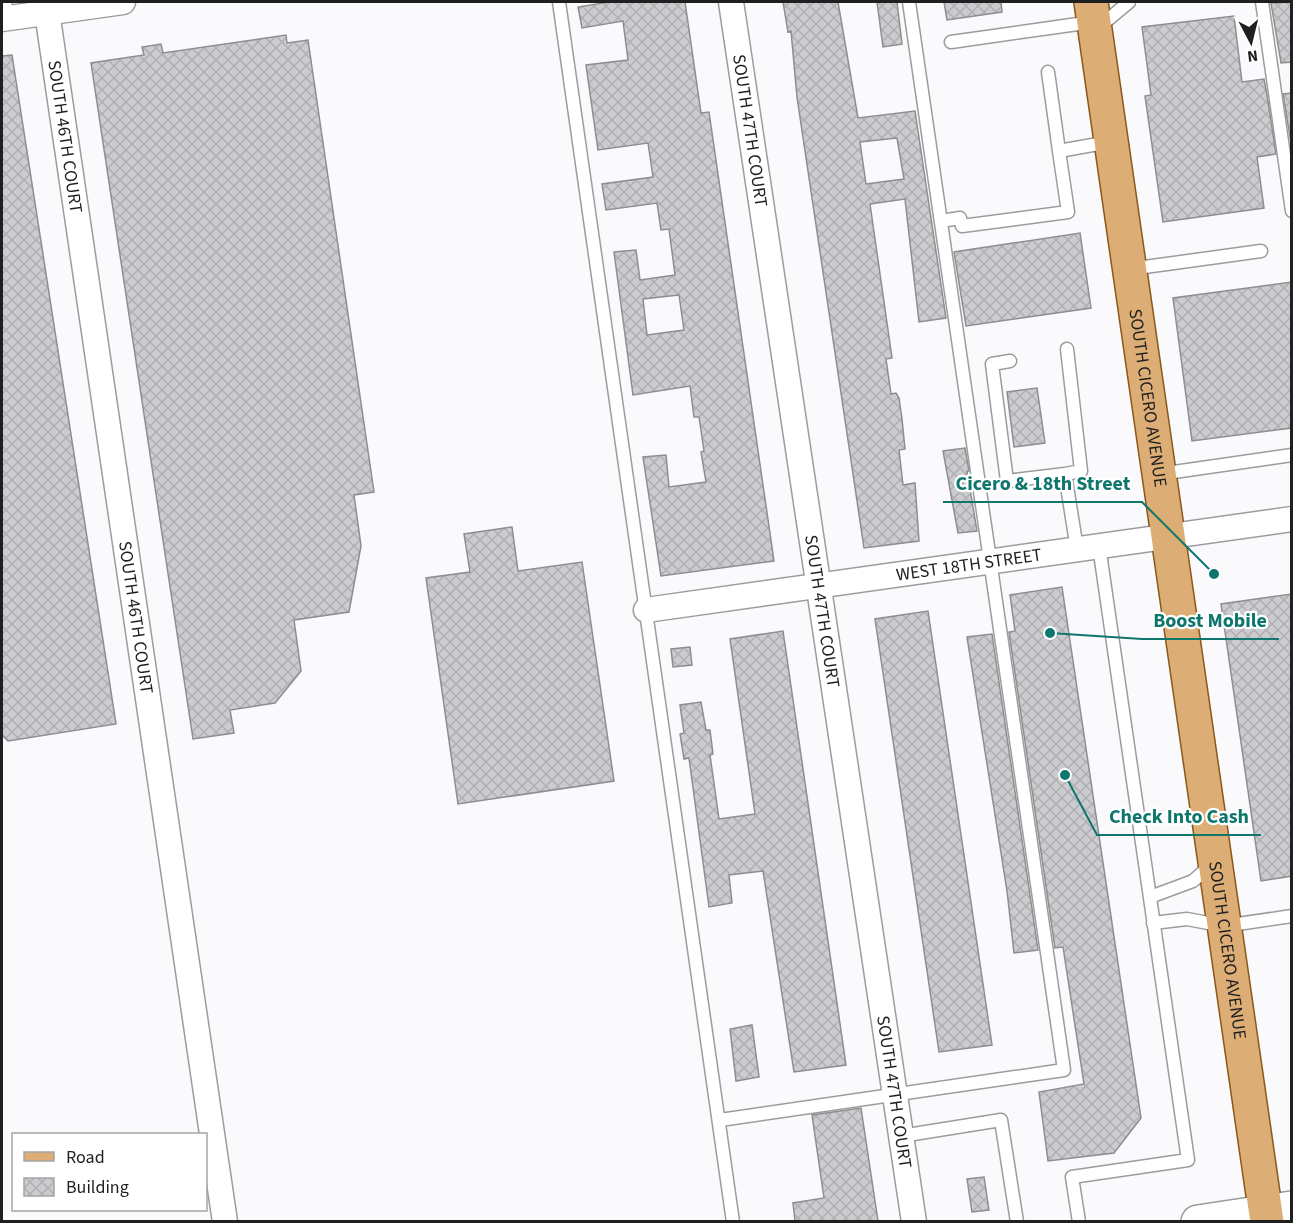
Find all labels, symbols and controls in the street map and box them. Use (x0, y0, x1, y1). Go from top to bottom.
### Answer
north arrow (1221, 12, 1281, 72)
text: N (1246, 44, 1259, 67)
street label: SOUTH 47TH COURT (726, 52, 774, 209)
street label: SOUTH 46TH COURT (42, 59, 89, 215)
street label: SOUTH CICERO AVENUE (1123, 307, 1173, 489)
callout: Cicero & 18th Street (943, 464, 1142, 502)
text: Cicero & 18th Street (956, 470, 1131, 498)
street label: SOUTH 47TH COURT (799, 533, 846, 690)
street label: SOUTH 46TH COURT (112, 539, 160, 696)
street label: WEST 18TH STREET (894, 542, 1044, 587)
callout: Boost Mobile (1142, 601, 1279, 639)
text: Boost Mobile (1153, 607, 1267, 635)
callout: Check Into Cash (1097, 797, 1261, 835)
text: Check Into Cash (1109, 803, 1249, 831)
street label: SOUTH CICERO AVENUE (1203, 859, 1253, 1041)
street label: SOUTH 47TH COURT (871, 1014, 918, 1170)
legend (12, 1133, 207, 1211)
text: Road (66, 1145, 105, 1170)
text: Building (66, 1175, 129, 1200)

